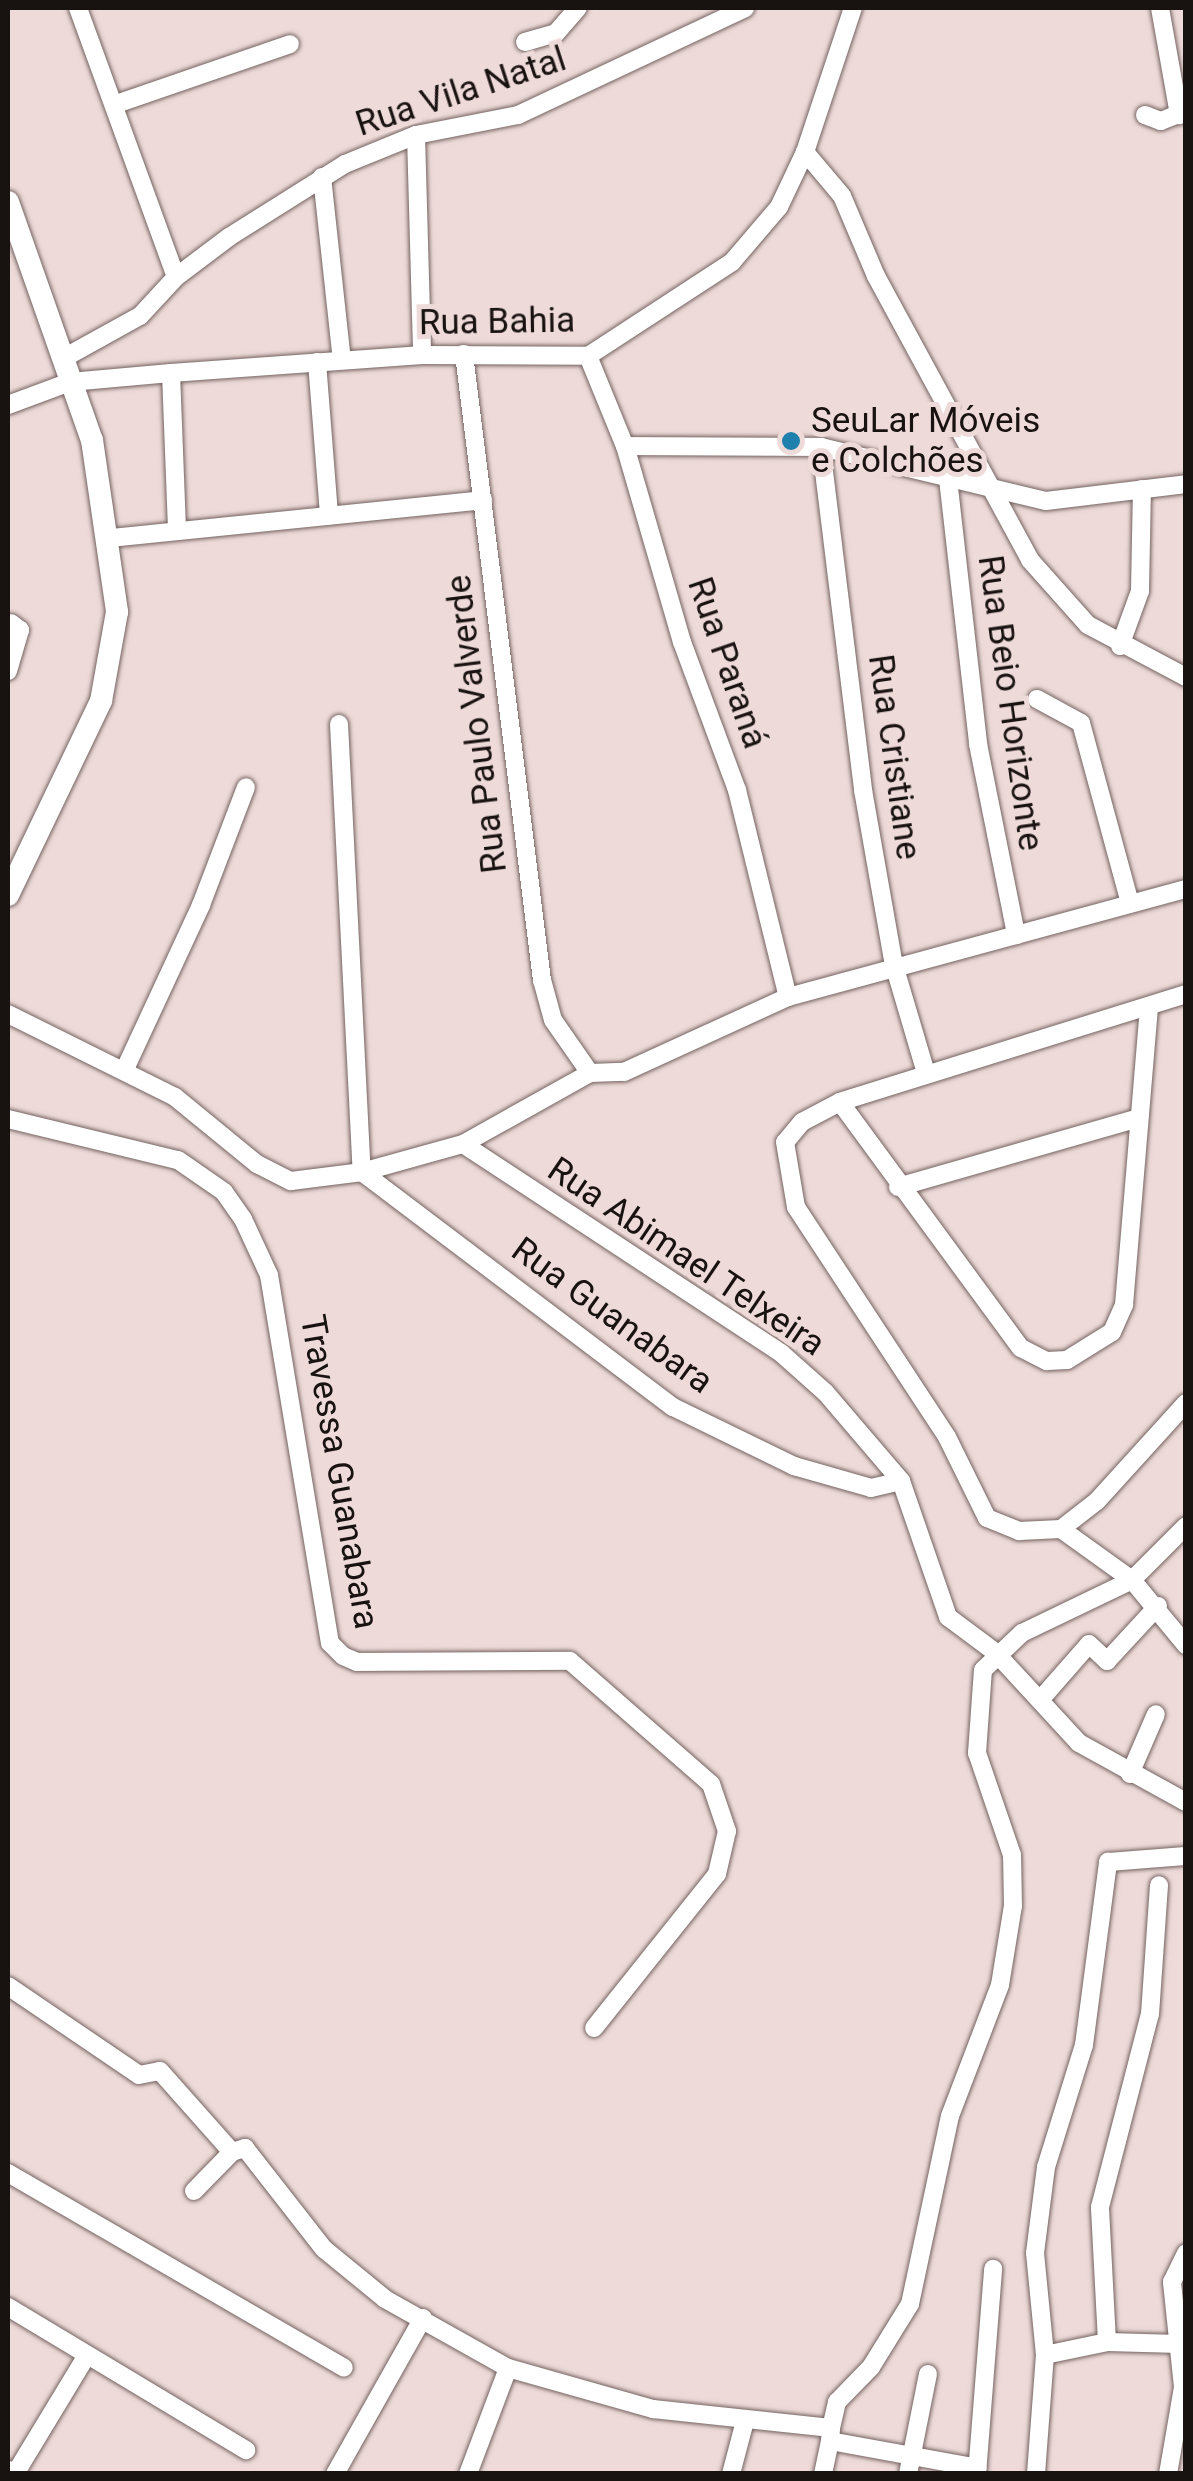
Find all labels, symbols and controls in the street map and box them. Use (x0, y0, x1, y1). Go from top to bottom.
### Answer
street label: Rua Vila Natal (351, 38, 571, 146)
street label: Rua Bahia (419, 300, 575, 344)
place label: SeuLar Móveis e Colchões (811, 400, 1040, 482)
marker: SeuLar Móveis e Colchões (780, 430, 802, 452)
street label: Rua Beio Horizonte (968, 553, 1052, 853)
street label: Rua Paulo Valverde (438, 572, 516, 876)
street label: Rua Paraná (678, 572, 776, 754)
street label: Rua Cristiane (859, 652, 929, 862)
street label: Rua Abimael Telxeira (539, 1149, 833, 1365)
street label: Rua Guanabara (503, 1229, 721, 1403)
street label: Travessa Guanabara (291, 1312, 387, 1632)

